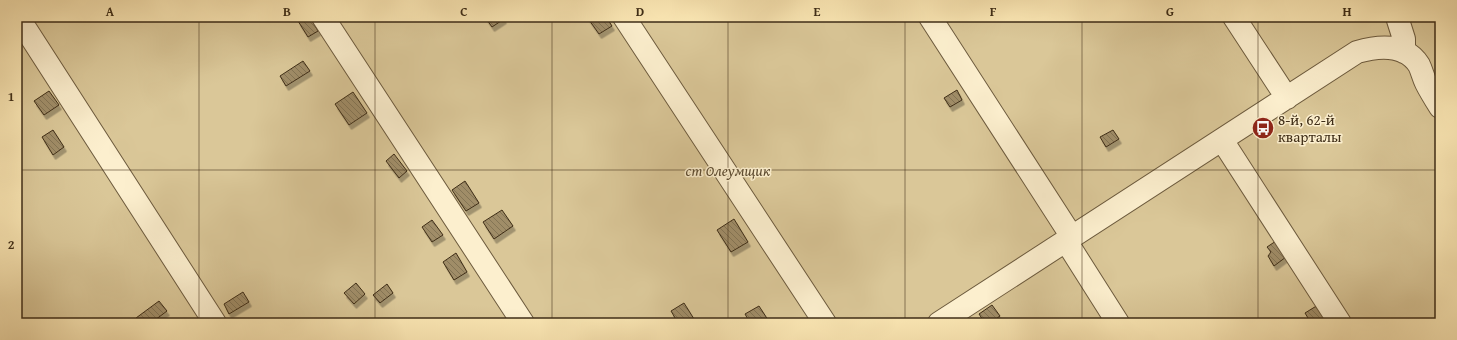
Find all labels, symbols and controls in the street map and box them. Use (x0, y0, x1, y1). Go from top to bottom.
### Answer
text: A (106, 2, 115, 21)
text: B (283, 2, 291, 21)
text: C (460, 2, 468, 21)
text: D (636, 2, 644, 21)
text: E (814, 2, 821, 21)
text: F (990, 2, 997, 21)
text: G (1166, 2, 1174, 21)
text: H (1342, 2, 1352, 21)
text: 1 (8, 87, 14, 106)
place label: 8-й, 62-й кварталы (1278, 109, 1342, 147)
bus stop icon: 8-й, 62-й кварталы (1250, 115, 1276, 141)
park label: ст Олеумщик (686, 160, 771, 181)
text: 2 (8, 235, 15, 254)

